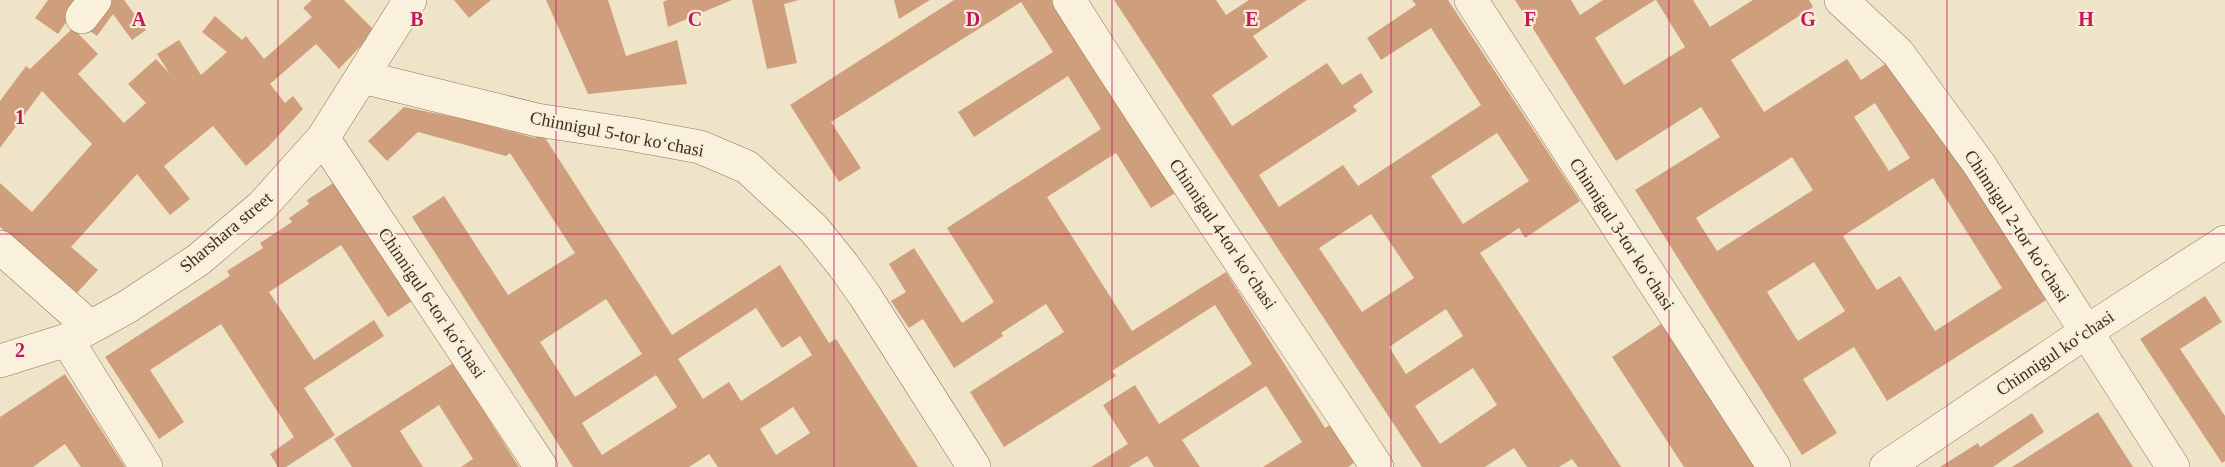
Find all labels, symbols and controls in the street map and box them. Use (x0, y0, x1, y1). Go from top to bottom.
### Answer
text: A (132, 8, 147, 30)
text: B (410, 8, 424, 30)
text: C (688, 8, 702, 30)
text: D (966, 8, 980, 30)
text: E (1245, 8, 1259, 30)
text: F (1524, 8, 1536, 30)
text: G (1800, 8, 1816, 30)
text: H (2078, 8, 2094, 30)
text: 1 (15, 106, 25, 128)
street label: Chinnigul 5-tor koʻchasi (528, 107, 706, 161)
street label: Chinnigul 2-tor koʻchasi (1960, 146, 2074, 306)
street label: Chinnigul 3-tor koʻchasi (1565, 154, 1679, 314)
street label: Chinnigul 4-tor koʻchasi (1165, 155, 1281, 313)
street label: Sharshara street (176, 188, 276, 276)
street label: Chinnigul 6-tor koʻchasi (374, 224, 490, 382)
street label: Chinnigul koʻchasi (1992, 306, 2118, 400)
text: 2 (15, 339, 25, 361)

